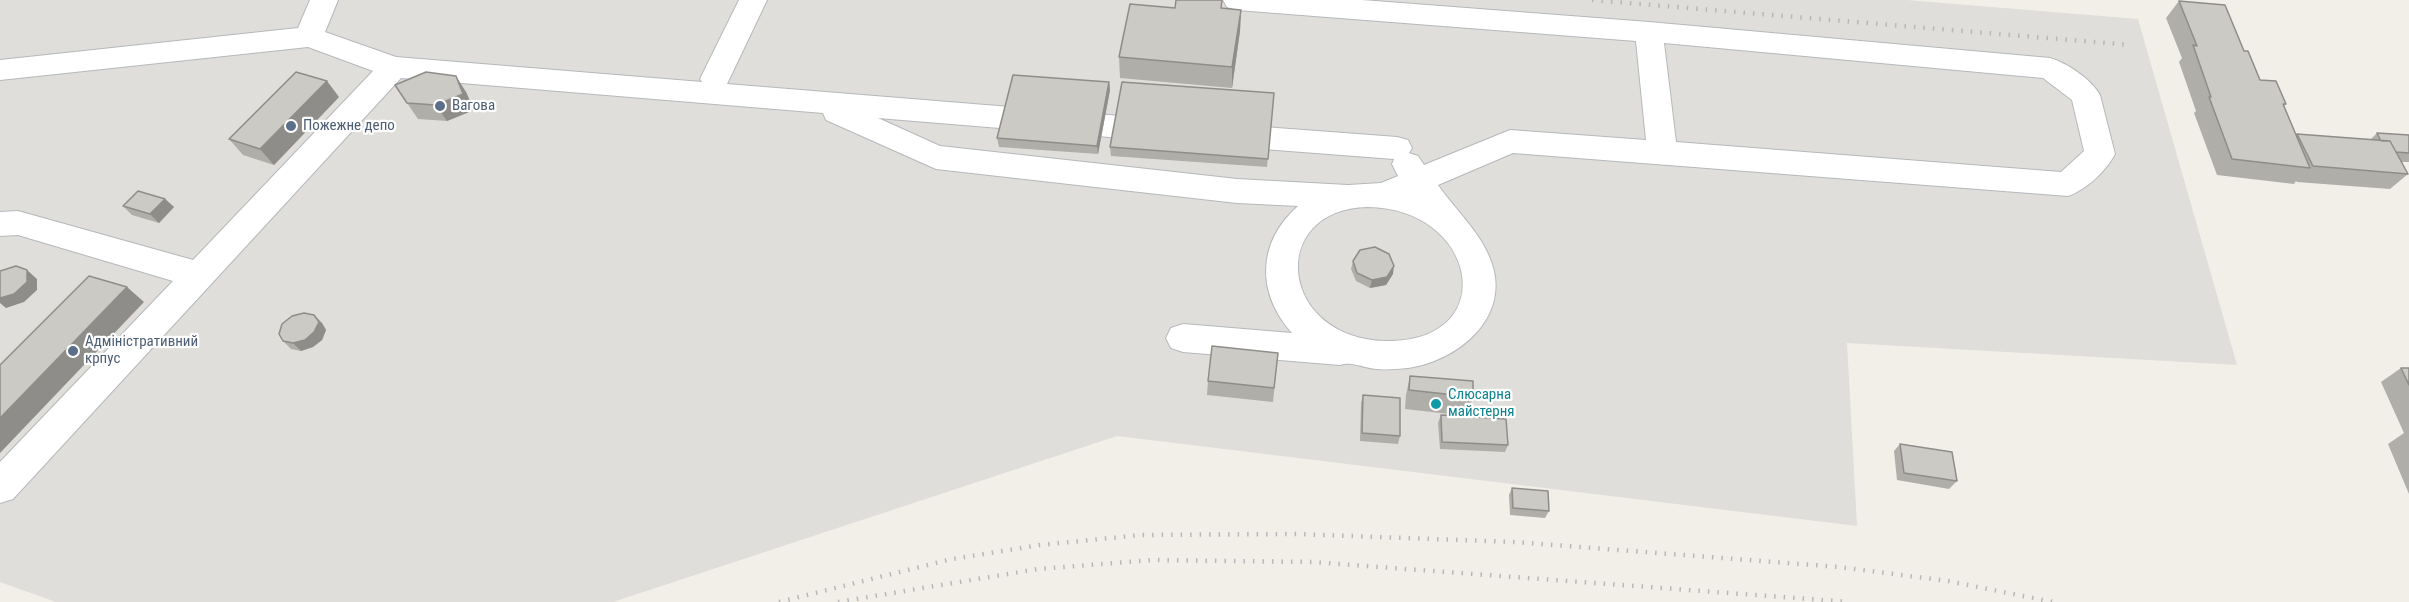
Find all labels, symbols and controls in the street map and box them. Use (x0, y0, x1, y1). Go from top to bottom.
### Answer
place label: Вагова (452, 97, 495, 115)
marker: Вагова (433, 99, 447, 113)
place label: Пожежне депо (303, 117, 395, 135)
marker: Пожежне депо (284, 119, 298, 133)
place label: Адміністративний крпус (85, 333, 198, 368)
marker: Адміністративний крпус (66, 344, 80, 358)
place label: Слюсарна майстерня (1448, 386, 1515, 421)
marker: Слюсарна майстерня (1429, 397, 1443, 411)

